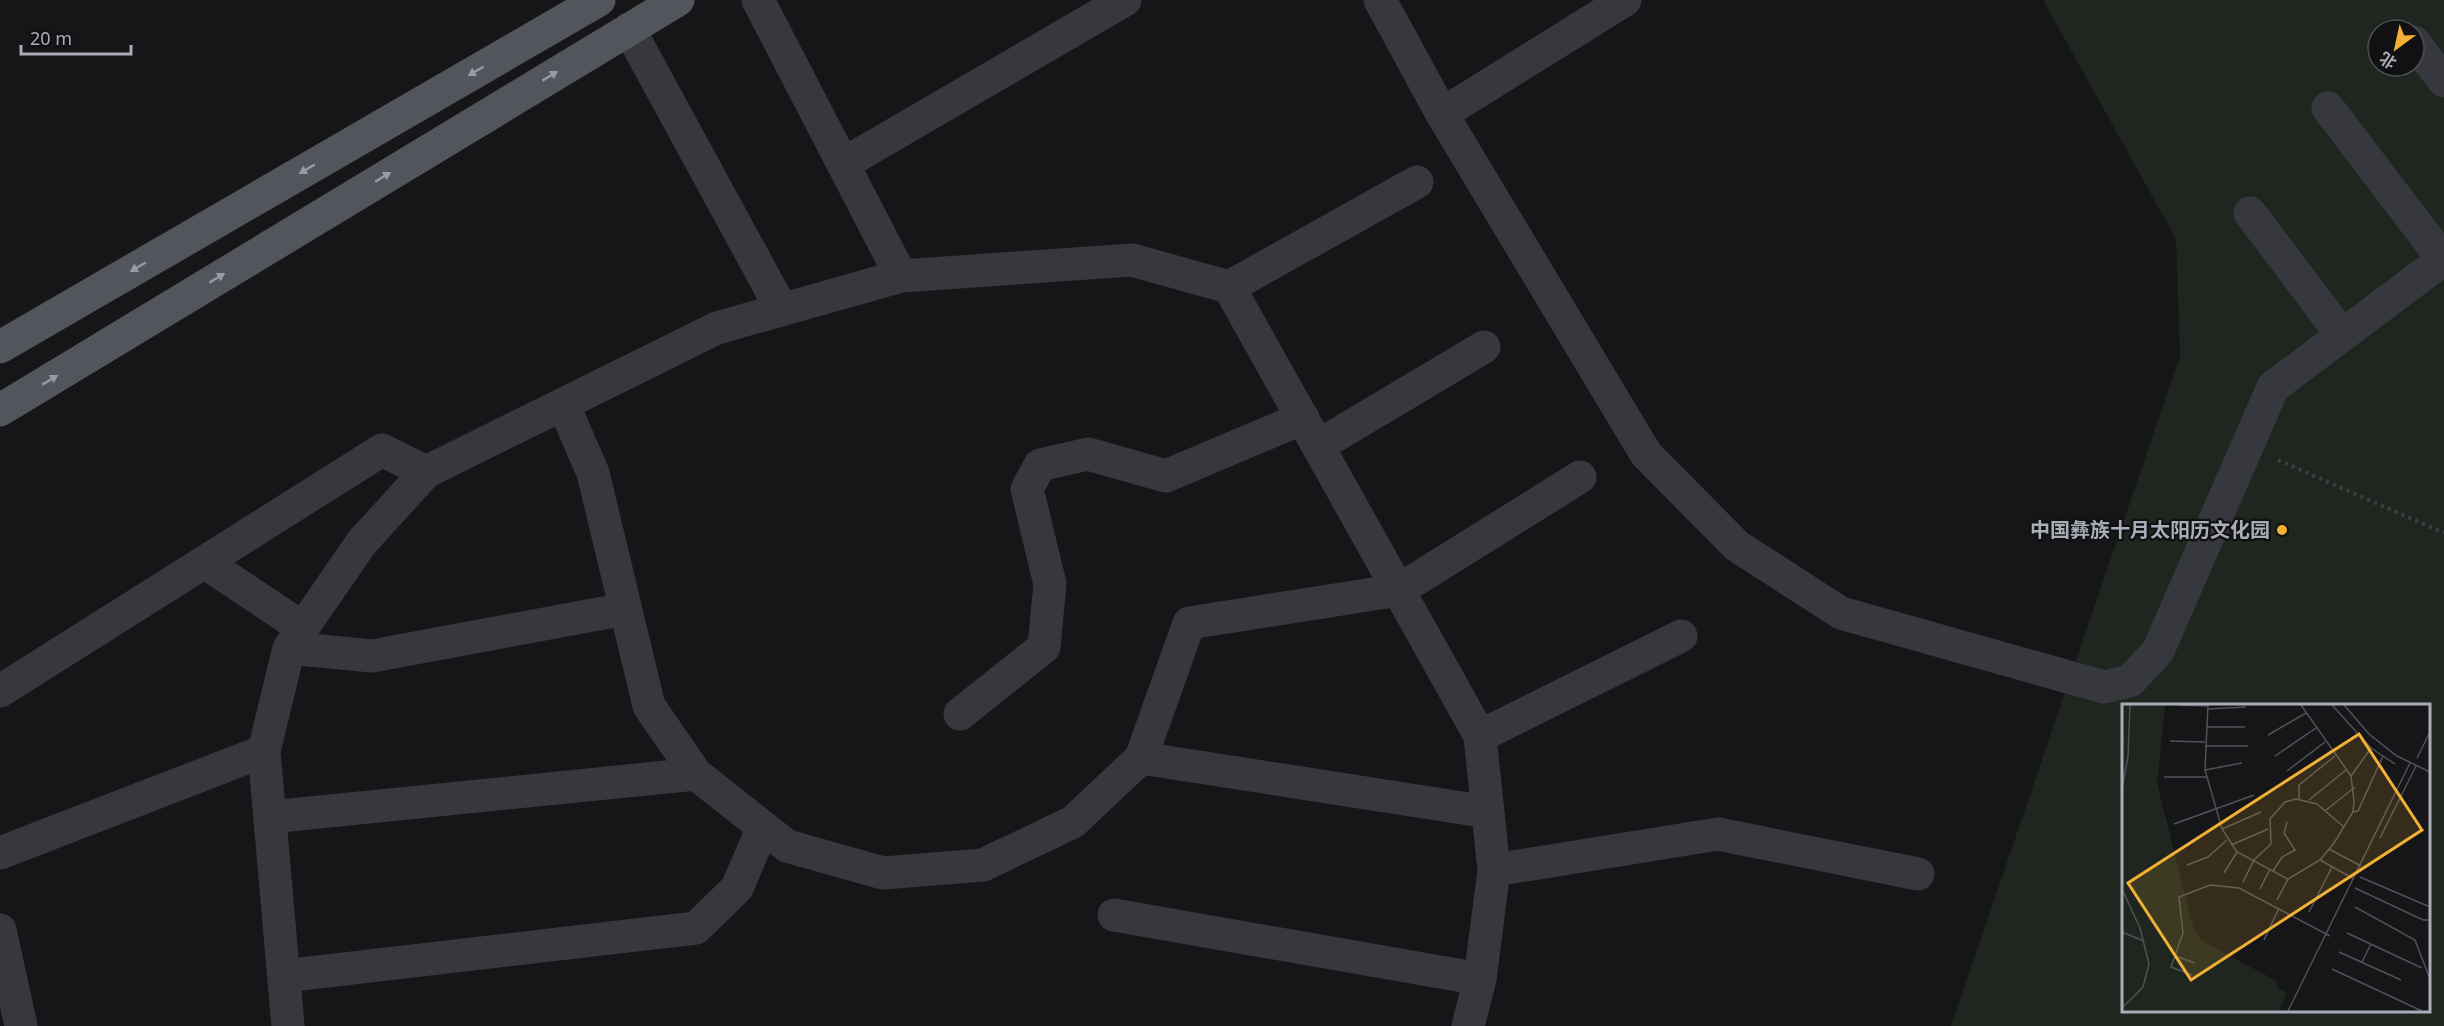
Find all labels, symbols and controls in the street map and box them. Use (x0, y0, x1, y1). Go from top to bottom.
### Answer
scale bar (21, 18, 130, 56)
north arrow (2366, 18, 2426, 78)
text: 20 m (30, 26, 72, 50)
text: 北 (2375, 47, 2401, 74)
one-way arrow (468, 66, 484, 77)
one-way arrow (542, 70, 558, 81)
one-way arrow (299, 164, 315, 175)
one-way arrow (375, 171, 391, 182)
one-way arrow (130, 262, 147, 272)
one-way arrow (209, 273, 225, 284)
one-way arrow (42, 374, 58, 385)
place label: 中国彝族十月太阳历文化园 (2030, 516, 2270, 543)
marker: 中国彝族十月太阳历文化园 (2275, 523, 2289, 537)
inset map (2122, 704, 2429, 1011)

